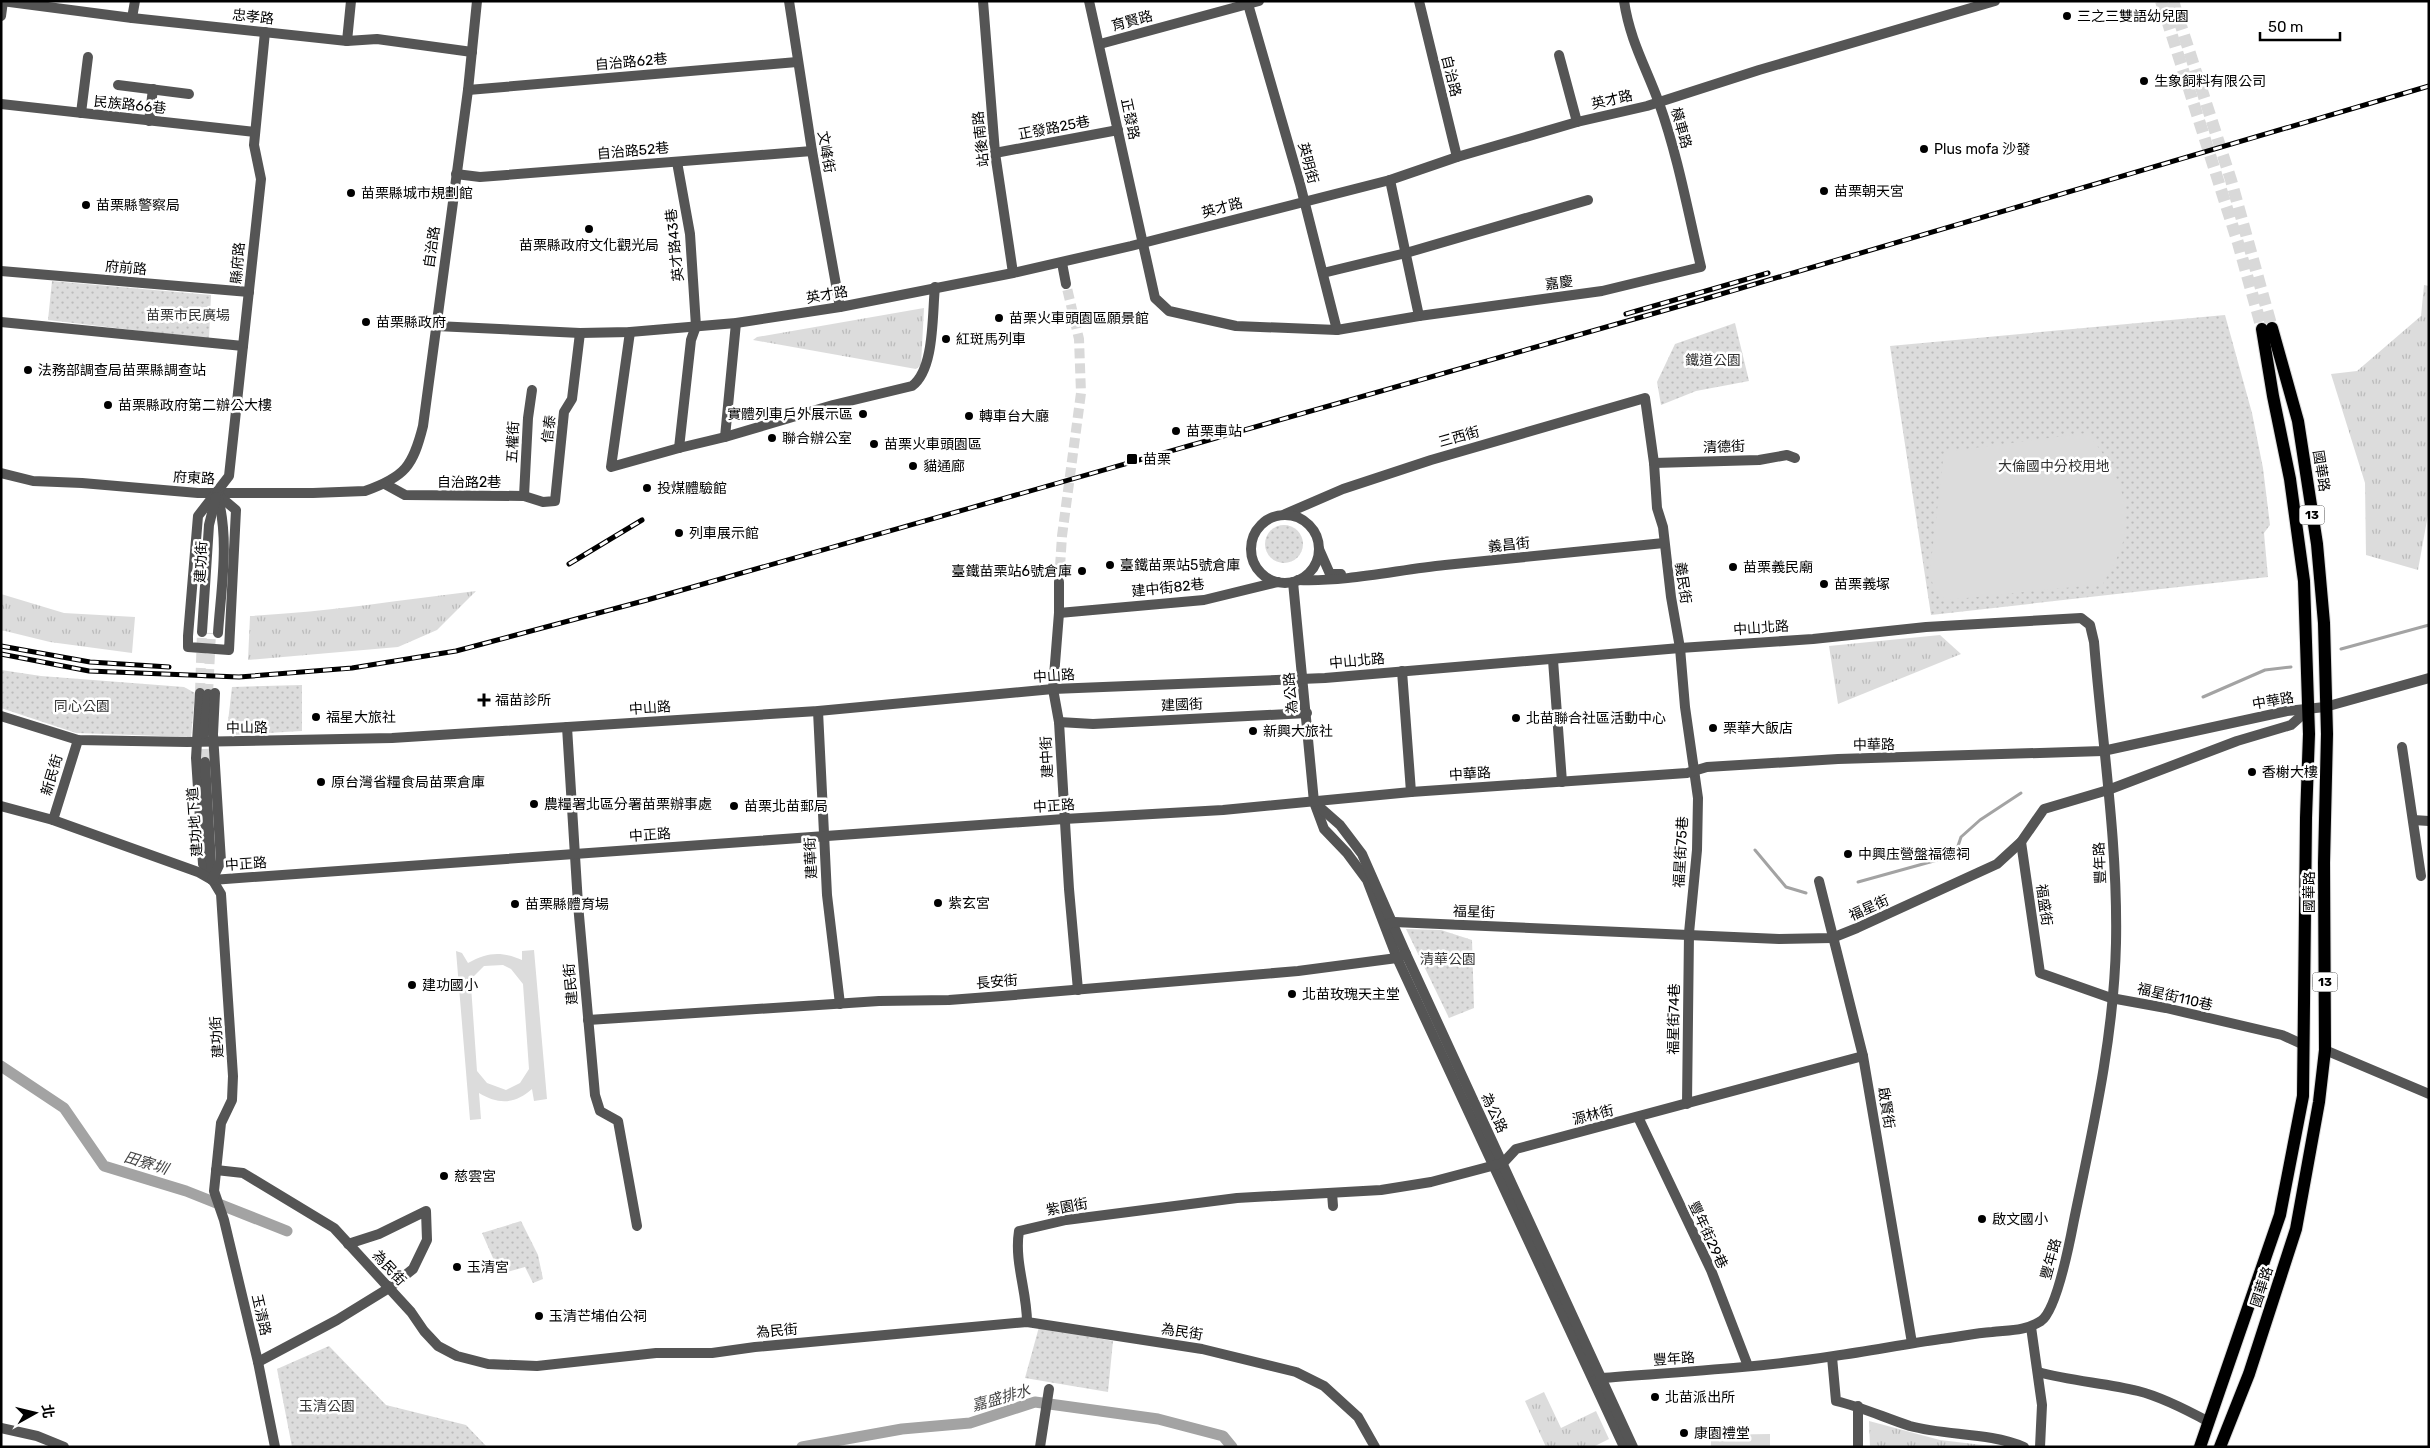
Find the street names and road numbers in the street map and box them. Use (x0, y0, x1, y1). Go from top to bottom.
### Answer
street label: 忠孝路 (231, 6, 275, 28)
street label: 育賢路 (1110, 7, 1154, 35)
street label: 自治路62巷 (594, 50, 668, 74)
street label: 自治路 (1438, 54, 1464, 98)
street label: 英才路 (1590, 87, 1634, 113)
street label: 民族路66巷 (93, 93, 167, 117)
street label: 正發路 (1117, 97, 1143, 141)
street label: 橫車路 (1667, 105, 1695, 151)
street label: 站後南路 (970, 110, 992, 168)
street label: 正發路25巷 (1017, 113, 1091, 143)
street label: 文峰街 (814, 130, 838, 174)
street label: 自治路52巷 (596, 139, 670, 163)
street label: 英明街 (1294, 141, 1322, 185)
street label: 英才路 (1200, 194, 1244, 222)
street label: 英才路43巷 (663, 208, 687, 282)
street label: 自治路 (421, 225, 443, 269)
street label: 縣府路 (228, 241, 248, 285)
street label: 府前路 (104, 258, 148, 278)
street label: 嘉慶 (1544, 273, 1574, 293)
street label: 英才路 (805, 283, 849, 307)
street label: 信泰 (539, 414, 559, 444)
street label: 五權街 (503, 421, 523, 463)
street label: 三西街 (1436, 423, 1482, 451)
street label: 清德街 (1703, 438, 1745, 456)
street label: 國華路 (2309, 449, 2333, 493)
street label: 府東路 (173, 468, 215, 488)
street label: 自治路2巷 (437, 474, 501, 491)
road number: 13 (2300, 506, 2324, 524)
street label: 義昌街 (1487, 534, 1531, 556)
street label: 建功街 (191, 541, 211, 583)
street label: 義民街 (1672, 561, 1694, 605)
street label: 建中街82巷 (1131, 576, 1205, 600)
street label: 中山北路 (1732, 618, 1790, 638)
street label: 中山北路 (1328, 650, 1386, 672)
street label: 中山路 (1032, 666, 1076, 686)
street label: 為公路 (1281, 671, 1301, 715)
street label: 中華路 (2251, 689, 2295, 713)
street label: 建國街 (1161, 695, 1203, 715)
street label: 中山路 (628, 698, 672, 718)
street label: 中山路 (226, 719, 268, 737)
street label: 建中街 (1037, 736, 1057, 778)
street label: 中華路 (1853, 736, 1895, 754)
street label: 新民街 (38, 752, 66, 798)
street label: 中華路 (1448, 764, 1492, 784)
street label: 建功地下道 (184, 786, 206, 858)
street label: 中正路 (1032, 796, 1076, 816)
street label: 福星街75巷 (1671, 816, 1691, 888)
street label: 中正路 (628, 825, 672, 845)
street label: 建華街 (801, 837, 821, 879)
street label: 豐年路 (2090, 842, 2110, 884)
street label: 中正路 (224, 854, 268, 874)
street label: 國華路 (2301, 871, 2318, 913)
street label: 福盛街 (2033, 883, 2055, 927)
street label: 福星街 (1846, 892, 1892, 924)
street label: 福星街 (1453, 903, 1495, 921)
street label: 建民街 (561, 962, 581, 1006)
street label: 長安街 (975, 972, 1019, 992)
road number: 13 (2312, 972, 2338, 992)
street label: 福星街110巷 (2136, 980, 2214, 1014)
street label: 福星街74巷 (1665, 983, 1683, 1055)
street label: 建功街 (207, 1015, 227, 1059)
street label: 啟賢街 (1874, 1086, 1898, 1130)
street label: 為公路 (1477, 1090, 1511, 1136)
street label: 源林街 (1571, 1102, 1615, 1128)
street label: 紫園街 (1045, 1195, 1089, 1219)
street label: 豐年街29巷 (1685, 1199, 1731, 1271)
street label: 豐年路 (2037, 1237, 2065, 1281)
street label: 為民街 (368, 1247, 410, 1289)
street label: 國華路 (2247, 1264, 2277, 1310)
street label: 玉清路 (248, 1293, 274, 1337)
street label: 為民街 (1160, 1320, 1204, 1344)
street label: 為民街 (755, 1321, 799, 1341)
street label: 豐年路 (1652, 1349, 1696, 1369)

